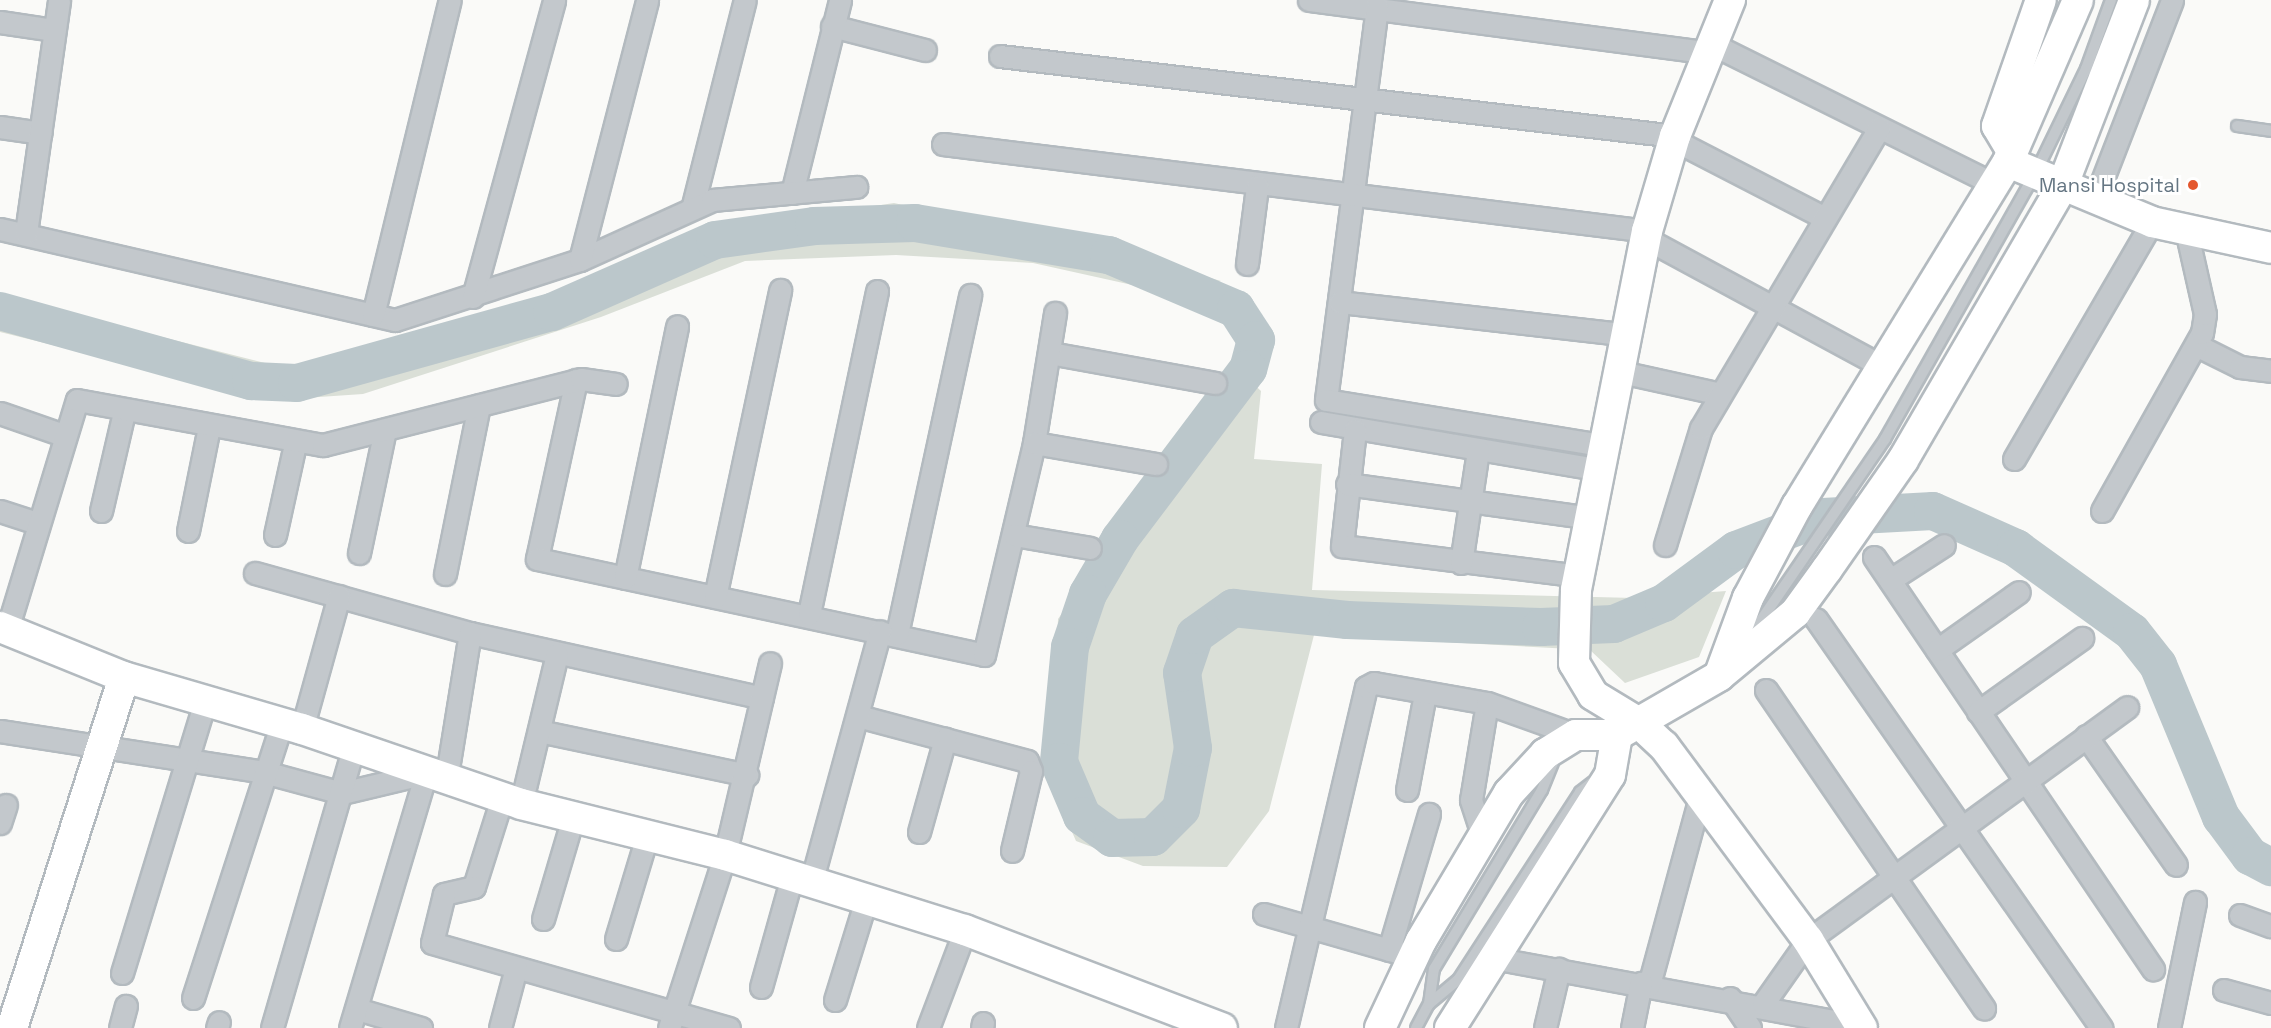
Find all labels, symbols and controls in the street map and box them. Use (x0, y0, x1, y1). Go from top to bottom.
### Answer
place label: Mansi Hospital (2039, 173, 2180, 197)
marker: Mansi Hospital (2184, 176, 2202, 194)

